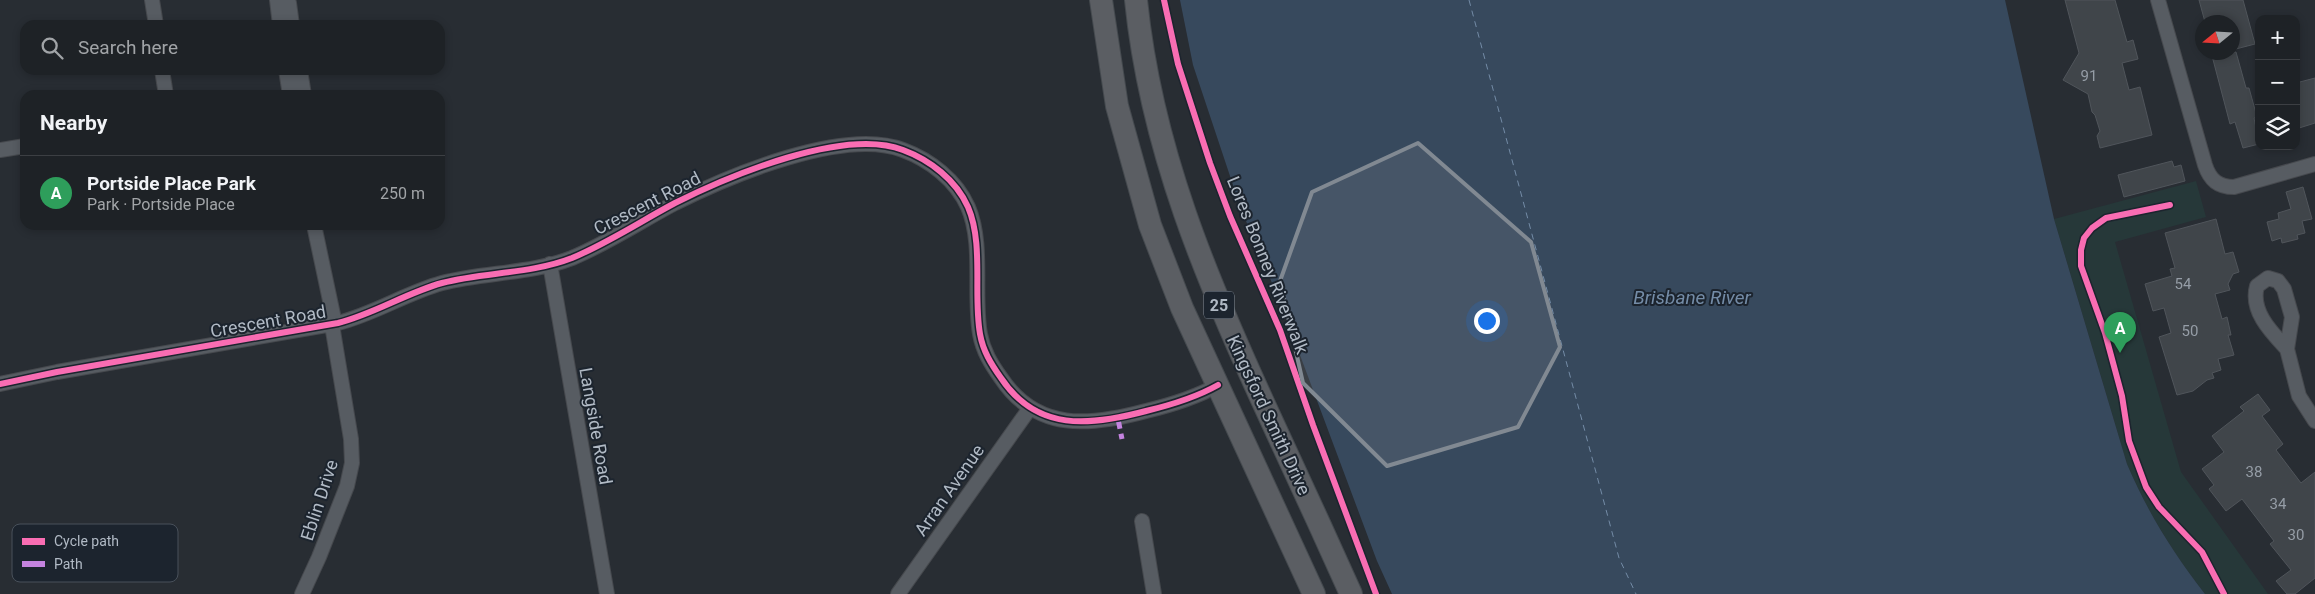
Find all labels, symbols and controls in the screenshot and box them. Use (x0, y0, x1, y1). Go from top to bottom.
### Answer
north arrow (2195, 15, 2240, 60)
map controls (2255, 15, 2300, 150)
button: + (2255, 15, 2300, 60)
search box (20, 20, 445, 75)
icon: search (38, 34, 66, 62)
text: Search here (78, 36, 178, 59)
button: − (2255, 60, 2300, 105)
house number: 91 (2081, 67, 2097, 85)
button: layers (2255, 105, 2300, 150)
text: Nearby (40, 111, 107, 135)
street label: Crescent Road (590, 167, 704, 239)
text: Portside Place Park (87, 172, 256, 195)
street label: Lores Bonney Riverwalk (1223, 173, 1314, 358)
text: A (51, 184, 61, 203)
text: 250 m (380, 184, 425, 203)
text: Park · Portside Place (87, 195, 235, 214)
house number: 54 (2175, 275, 2192, 293)
water label: Brisbane River (1633, 286, 1751, 309)
road number: 25 (1204, 292, 1234, 318)
street label: Crescent Road (209, 300, 327, 342)
your location (1474, 308, 1500, 334)
pin: A (2104, 312, 2136, 353)
house number: 50 (2182, 322, 2198, 340)
street label: Kingsford Smith Drive (1223, 332, 1315, 498)
street label: Langside Road (575, 366, 617, 486)
street label: Arran Avenue (910, 440, 988, 540)
street label: Eblin Drive (296, 457, 342, 543)
house number: 38 (2246, 463, 2262, 481)
house number: 34 (2270, 495, 2287, 513)
legend (12, 524, 178, 582)
house number: 30 (2288, 526, 2304, 544)
text: Cycle path (54, 533, 119, 549)
text: Path (54, 556, 83, 572)

